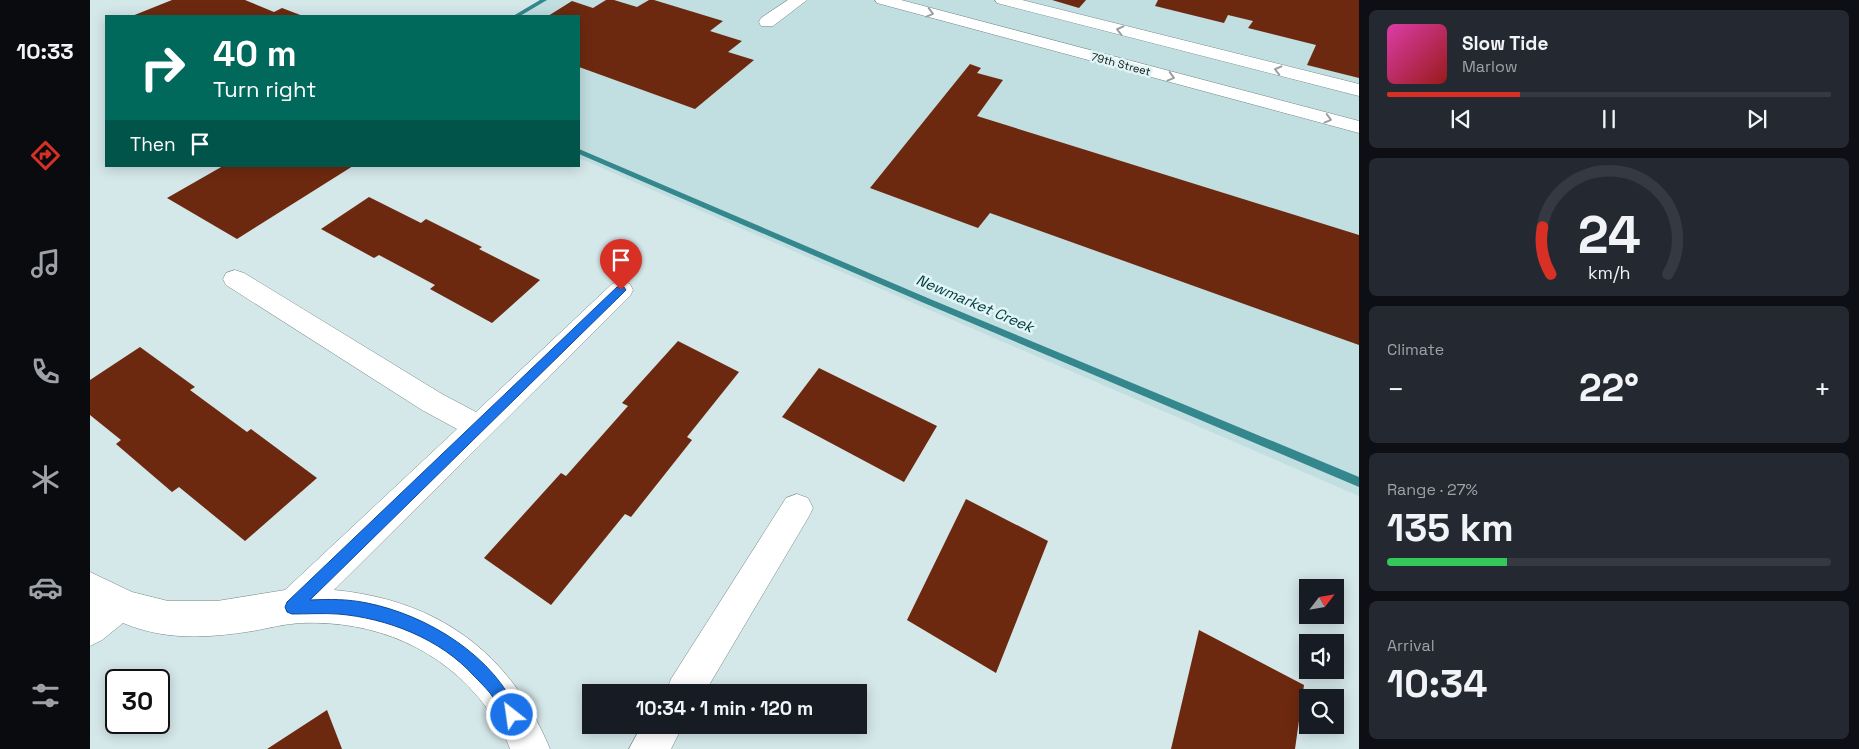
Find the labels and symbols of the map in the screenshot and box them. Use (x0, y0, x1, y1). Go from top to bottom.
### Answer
one-way arrow (925, 7, 933, 17)
one-way arrow (1117, 25, 1125, 35)
street label: 79th Street (1090, 49, 1152, 79)
one-way arrow (1274, 65, 1282, 75)
one-way arrow (1167, 71, 1176, 82)
one-way arrow (1324, 113, 1333, 124)
pin (600, 239, 642, 290)
water label: Newmarket Creek (913, 270, 1038, 337)
north arrow (1299, 579, 1344, 624)
speed limit sign: 30 (105, 669, 170, 734)
position arrow (485, 688, 537, 740)

